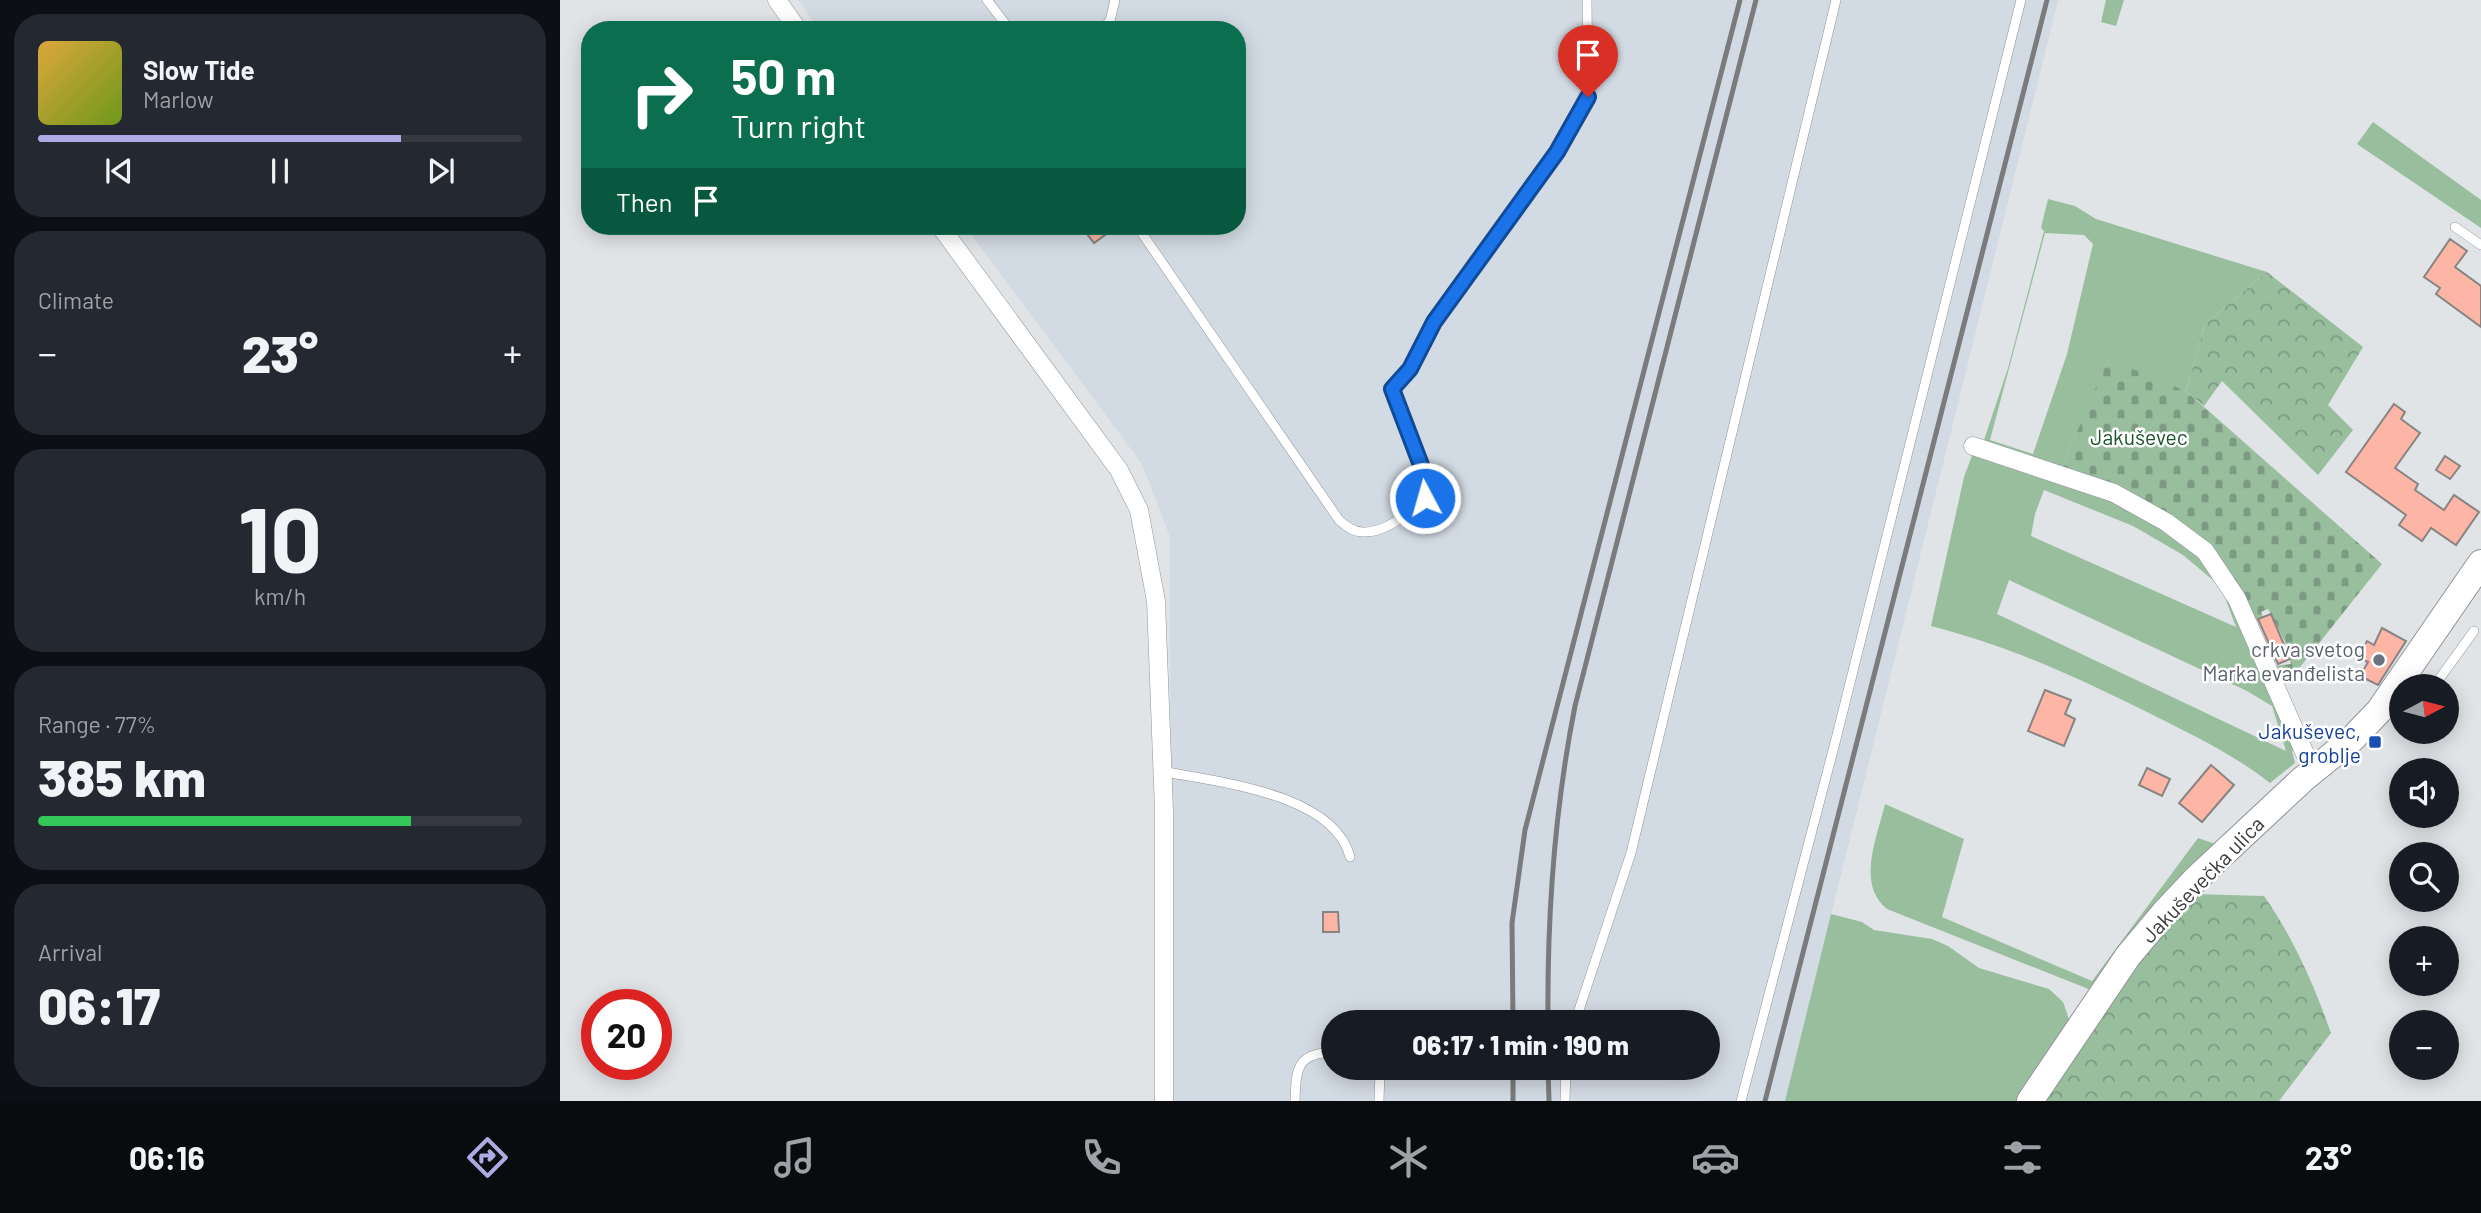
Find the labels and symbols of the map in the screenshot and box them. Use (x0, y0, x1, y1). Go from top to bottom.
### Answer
pin (1558, 25, 1618, 97)
park label: Jakuševec (2090, 424, 2188, 449)
position arrow (1388, 461, 1462, 535)
place label: crkva svetog Marka evanđelista (2202, 636, 2365, 685)
marker: crkva svetog Marka evanđelista (2371, 652, 2387, 668)
north arrow (2389, 674, 2459, 744)
place label: Jakuševec, groblje (2259, 718, 2361, 767)
marker: Jakuševec, groblje (2367, 734, 2383, 750)
street label: Jakuševečka ulica (2135, 811, 2269, 947)
speed limit sign: 20 (581, 989, 672, 1080)

